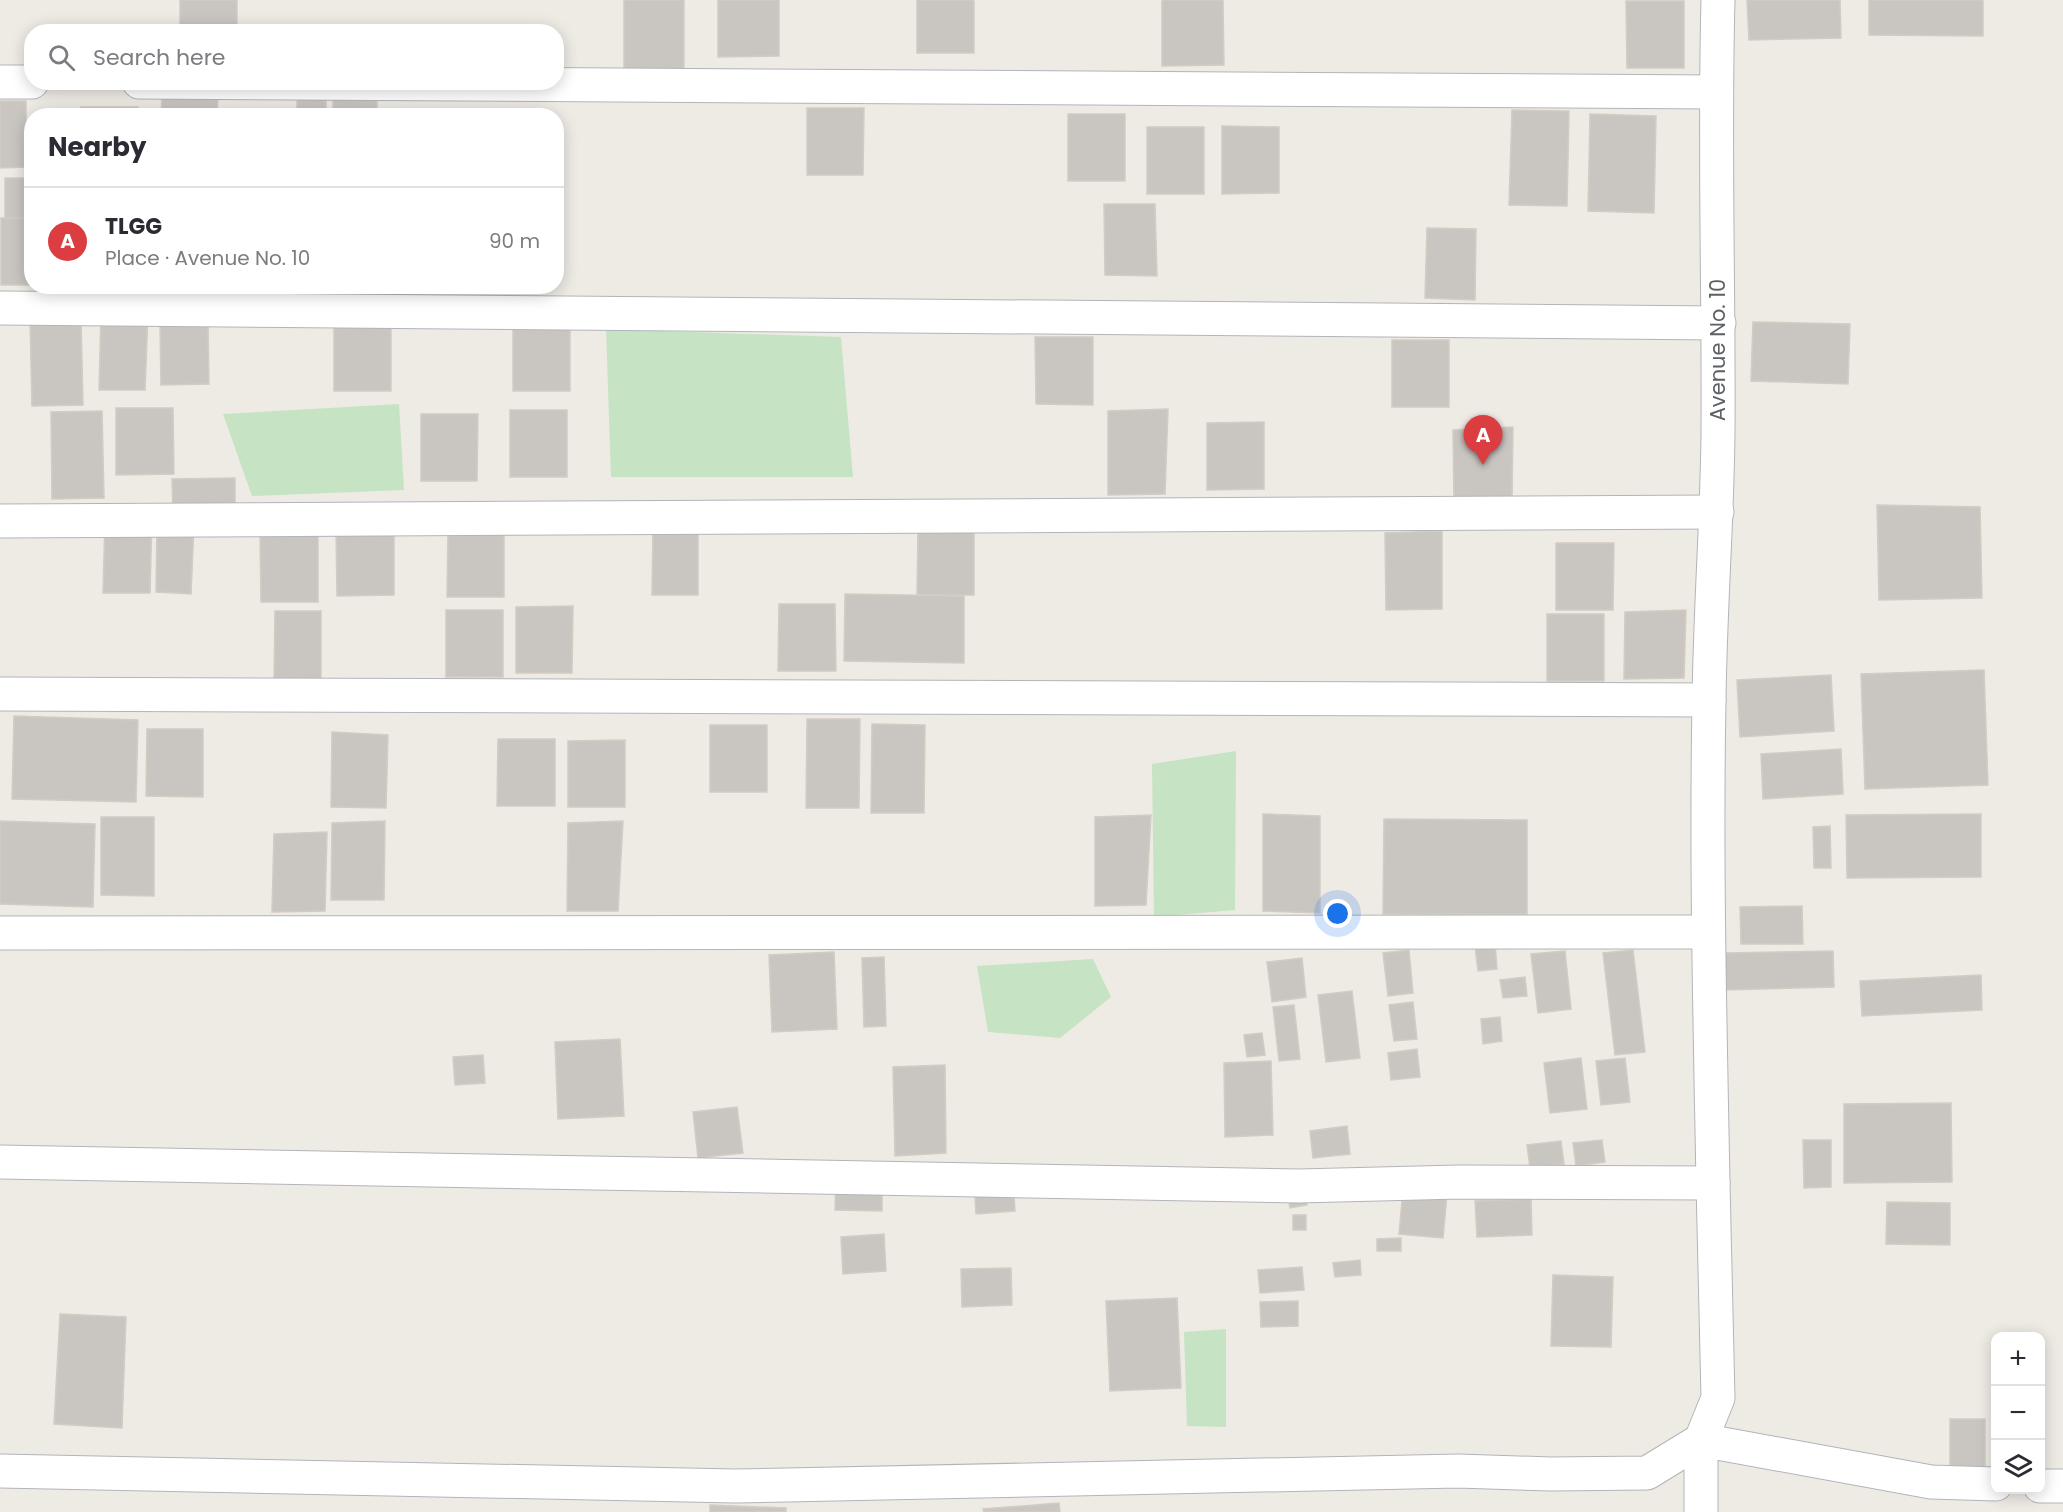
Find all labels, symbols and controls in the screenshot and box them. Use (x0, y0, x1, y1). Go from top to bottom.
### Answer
search box (24, 24, 564, 90)
icon: search (45, 41, 78, 74)
text: Search here (93, 42, 226, 73)
text: Nearby (48, 129, 146, 165)
text: TLGG (105, 211, 162, 242)
text: A (60, 227, 75, 255)
text: 90 m (489, 227, 540, 255)
text: Place · Avenue No. 10 (105, 244, 310, 272)
street label: Avenue No. 10 (1703, 279, 1732, 421)
pin: A (1464, 416, 1502, 465)
your location (1323, 899, 1352, 928)
map controls (1991, 1332, 2045, 1494)
button: + (1991, 1332, 2045, 1386)
button: − (1991, 1386, 2045, 1440)
button: layers (1991, 1440, 2045, 1494)

